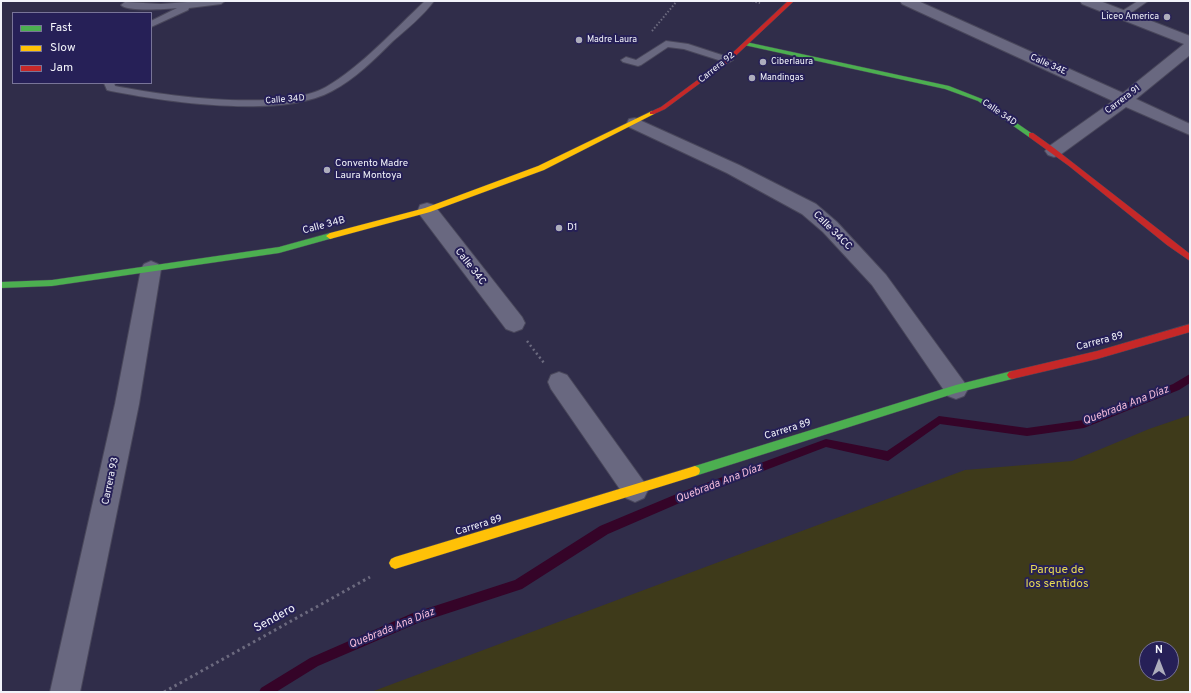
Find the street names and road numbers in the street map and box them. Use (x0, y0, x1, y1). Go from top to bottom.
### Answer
street label: Carrera 92 (697, 50, 737, 86)
street label: Calle 34E (1028, 52, 1068, 78)
street label: Carrera 91 (1103, 83, 1143, 117)
street label: Calle 34D (265, 93, 305, 107)
street label: Calle 34D (980, 98, 1018, 128)
street label: Calle 34CC (810, 209, 854, 253)
street label: Calle 34B (301, 215, 347, 237)
street label: Calle 34C (452, 246, 488, 288)
street label: Carrera 89 (1075, 330, 1125, 354)
street label: Carrera 89 (763, 417, 813, 443)
street label: Carrera 93 (100, 456, 122, 506)
street label: Carrera 89 (454, 513, 504, 539)
street label: Sendero (252, 602, 298, 636)

